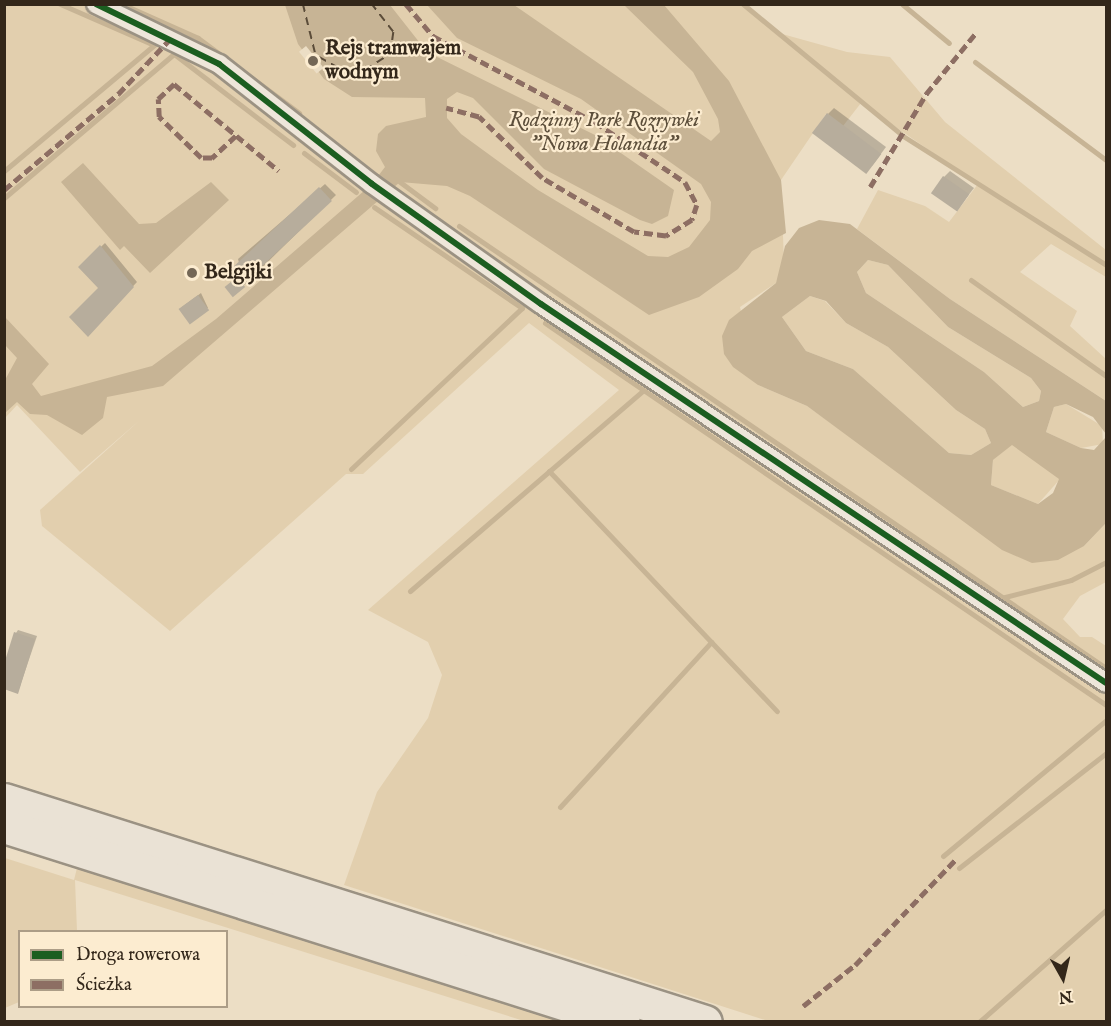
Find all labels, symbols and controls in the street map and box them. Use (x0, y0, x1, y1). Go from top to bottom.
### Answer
place label: Rejs tramwajem wodnym (325, 36, 461, 86)
marker: Rejs tramwajem wodnym (306, 54, 320, 68)
park label: Rodzinny Park Rozrywki "Nowa Holandia" (509, 108, 699, 158)
place label: Belgijki (204, 260, 272, 286)
marker: Belgijki (185, 266, 199, 280)
legend (18, 930, 228, 1008)
text: Droga rowerowa (76, 944, 200, 967)
north arrow (1033, 948, 1093, 1008)
text: Ścieżka (76, 974, 132, 997)
text: N (1057, 985, 1074, 1007)

